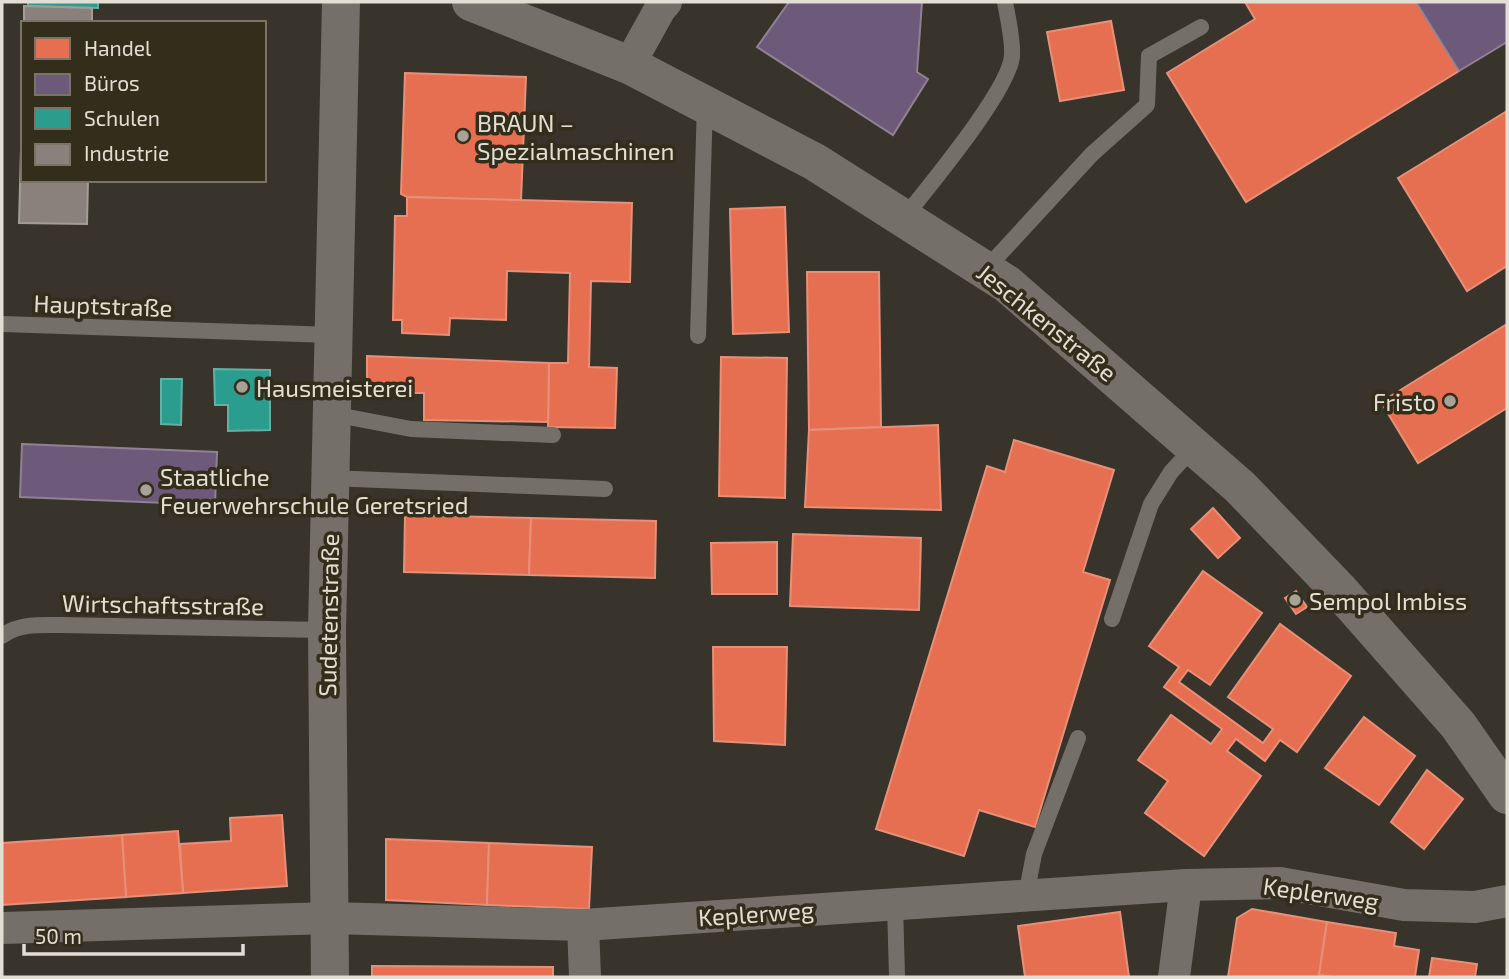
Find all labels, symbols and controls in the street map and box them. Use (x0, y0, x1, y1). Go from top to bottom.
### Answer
legend (21, 21, 266, 182)
text: Handel (84, 35, 152, 60)
text: Büros (84, 70, 140, 95)
text: Schulen (84, 105, 160, 130)
place label: BRAUN – Spezialmaschinen (477, 108, 675, 165)
marker: BRAUN – Spezialmaschinen (455, 128, 471, 144)
text: Industrie (84, 140, 169, 165)
street label: Jeschkenstraße (971, 257, 1123, 387)
street label: Hauptstraße (33, 288, 173, 322)
place label: Hausmeisterei (256, 373, 413, 402)
marker: Hausmeisterei (234, 379, 250, 395)
place label: Fristo (1373, 387, 1436, 416)
marker: Fristo (1442, 393, 1458, 409)
place label: Staatliche Feuerwehrschule Geretsried (160, 462, 468, 519)
marker: Staatliche Feuerwehrschule Geretsried (138, 482, 154, 498)
street label: Sudetenstraße (312, 533, 344, 697)
place label: Sempol Imbiss (1309, 586, 1467, 615)
street label: Wirtschaftsstraße (62, 588, 264, 620)
marker: Sempol Imbiss (1287, 592, 1303, 608)
street label: Keplerweg (1261, 871, 1381, 915)
street label: Keplerweg (697, 894, 815, 932)
scale bar (24, 912, 243, 956)
text: 50 m (35, 923, 82, 948)

